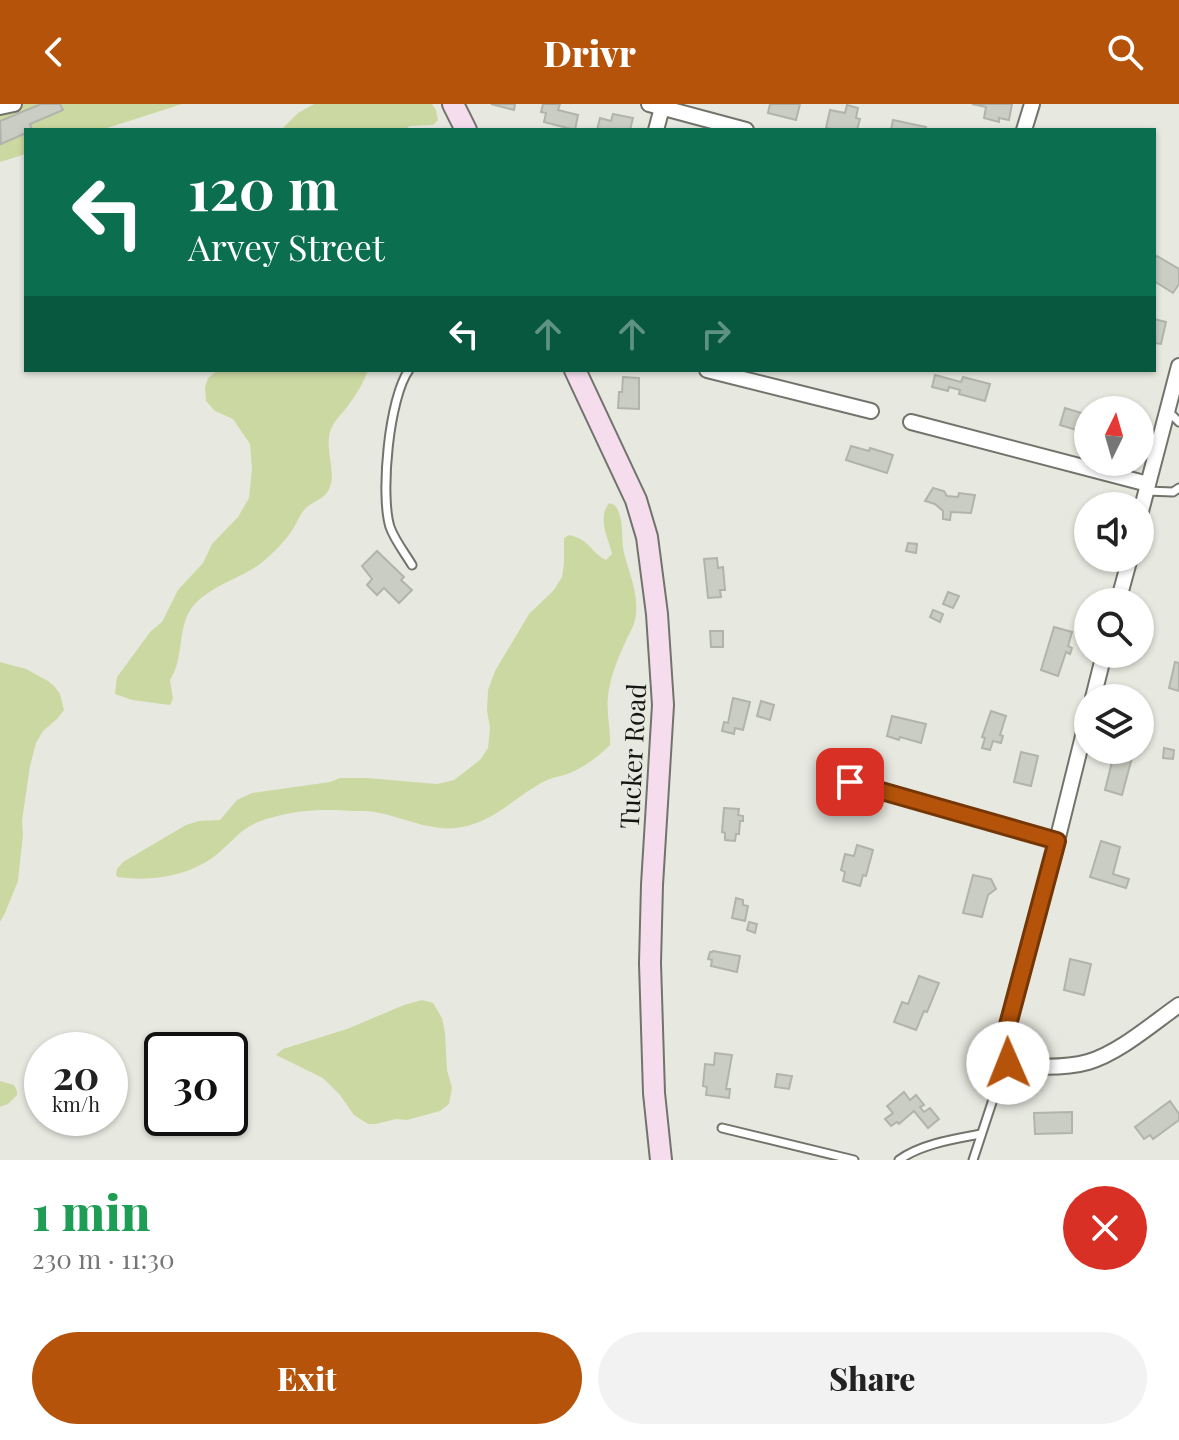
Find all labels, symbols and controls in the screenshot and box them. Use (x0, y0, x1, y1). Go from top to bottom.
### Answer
text: Drivr (543, 28, 636, 76)
icon: back (32, 30, 76, 74)
icon: search (1103, 30, 1147, 74)
text: 120 m (188, 150, 339, 225)
icon: left (56, 160, 160, 264)
text: Arvey Street (188, 222, 385, 270)
icon: left (442, 312, 486, 356)
icon: ahead (526, 312, 570, 356)
icon: ahead (610, 312, 654, 356)
icon: right (694, 312, 738, 356)
north arrow (1074, 396, 1154, 476)
map controls (1074, 396, 1154, 764)
button: sound (1074, 492, 1154, 572)
button: search (1074, 588, 1154, 668)
street label: Tucker Road (611, 682, 653, 830)
button: layers (1074, 684, 1154, 764)
pin (816, 748, 884, 816)
icon: arrive (828, 760, 872, 804)
position arrow (966, 1021, 1050, 1105)
speed limit sign: 30 (144, 1032, 248, 1136)
text: 20 (53, 1047, 99, 1100)
text: km/h (52, 1090, 100, 1117)
text: 1 min (32, 1179, 150, 1243)
button: close (1063, 1186, 1147, 1270)
text: 230 m · 11:30 (32, 1241, 175, 1276)
button: Exit (32, 1332, 582, 1424)
button: Share (598, 1332, 1147, 1424)

